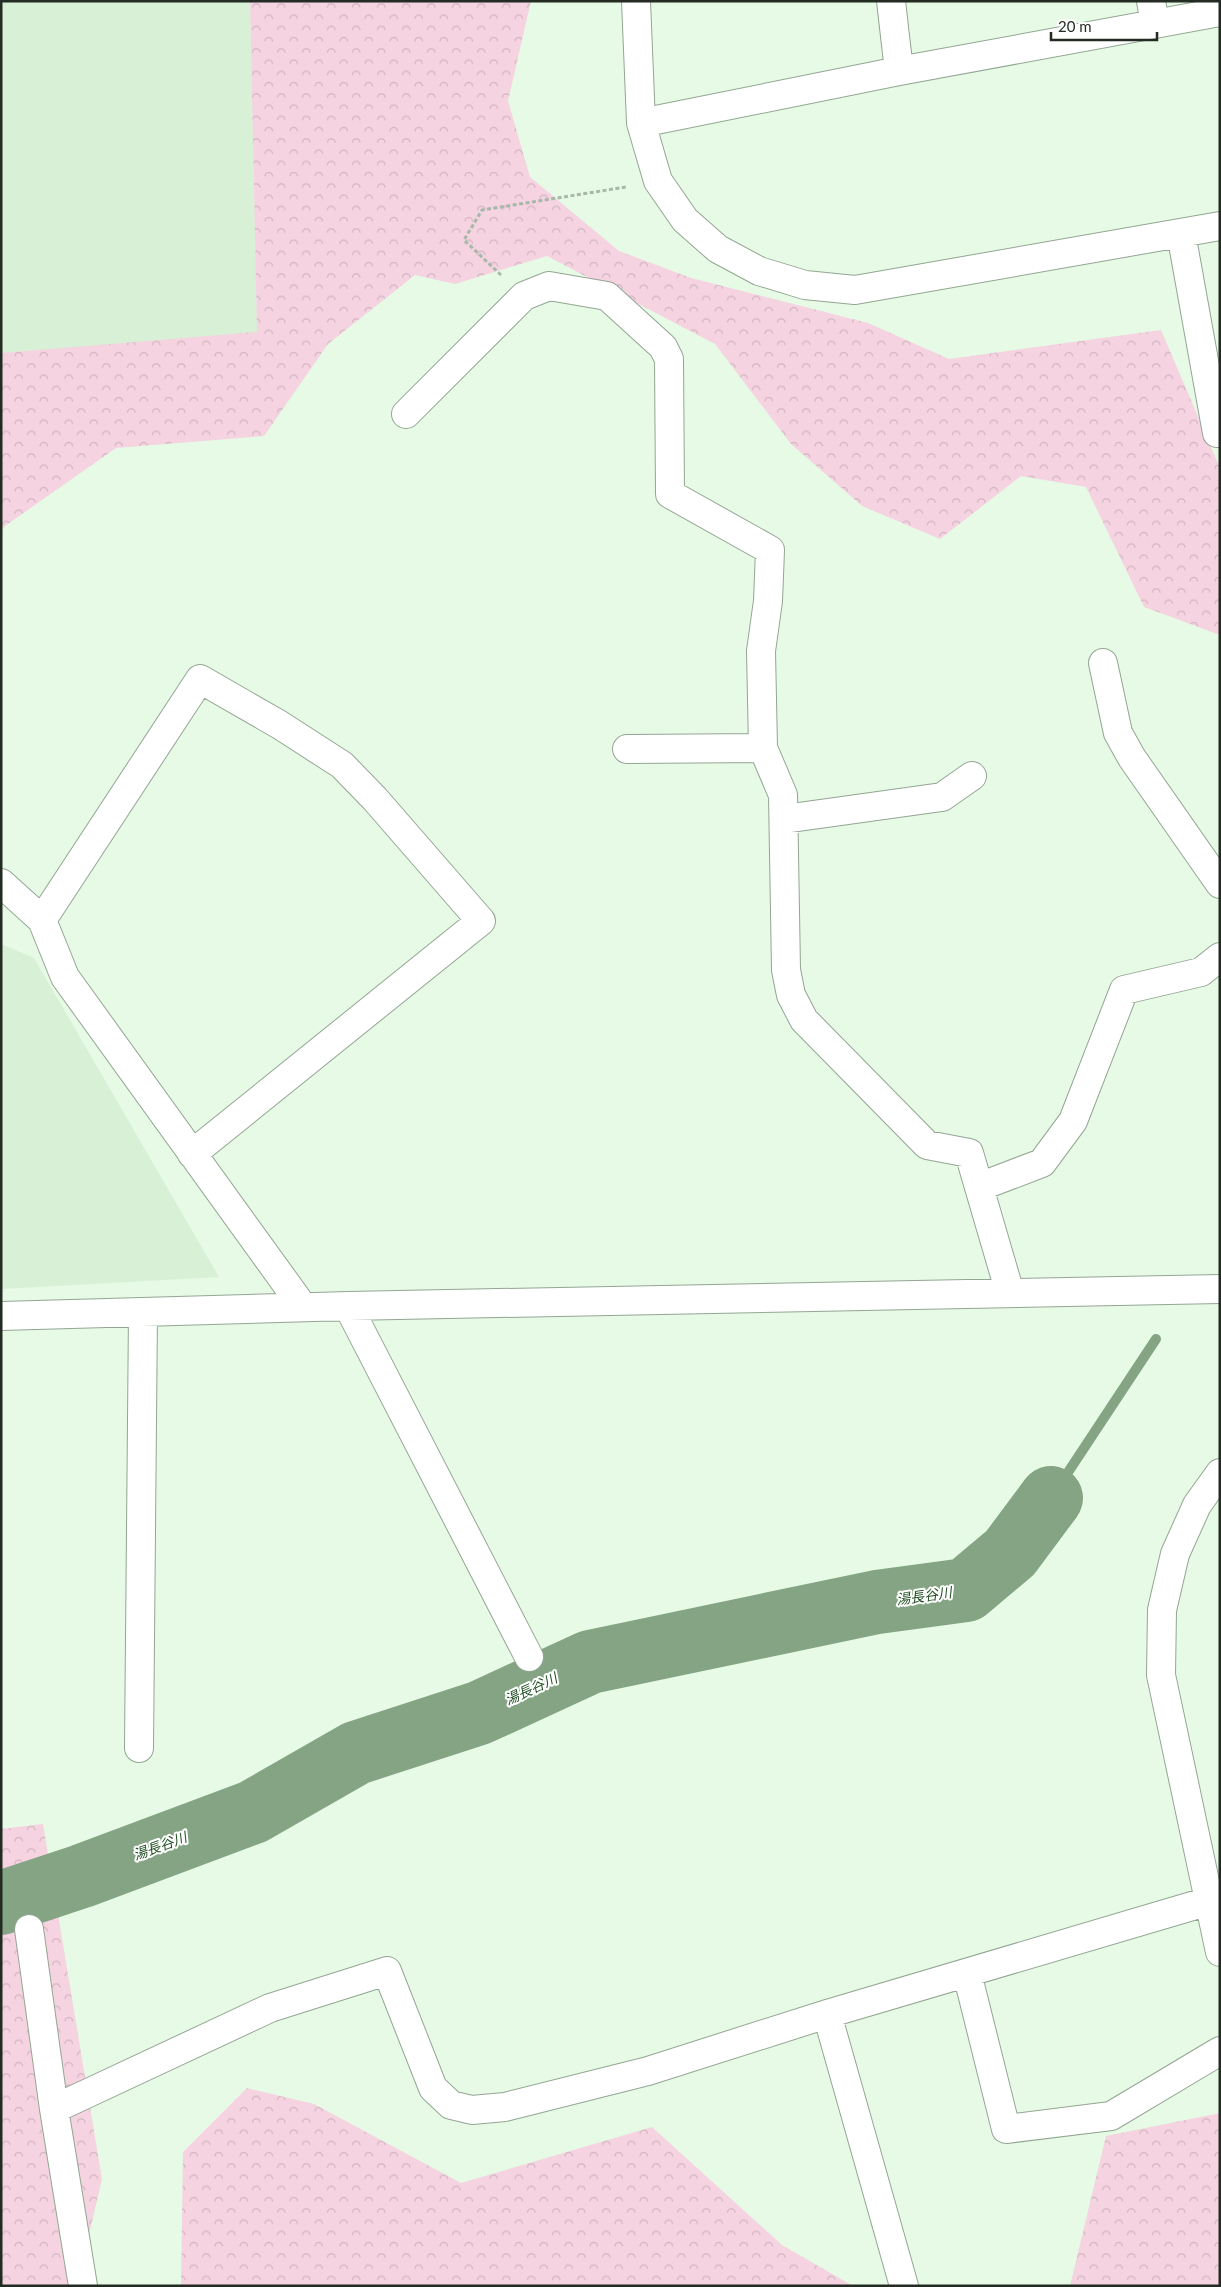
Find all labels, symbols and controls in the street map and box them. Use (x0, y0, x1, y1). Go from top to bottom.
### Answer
scale bar (1051, 10, 1157, 42)
text: 20 m (1058, 17, 1092, 35)
water label: 湯長谷川 (895, 1583, 955, 1608)
water label: 湯長谷川 (502, 1668, 562, 1708)
water label: 湯長谷川 (131, 1827, 191, 1863)

